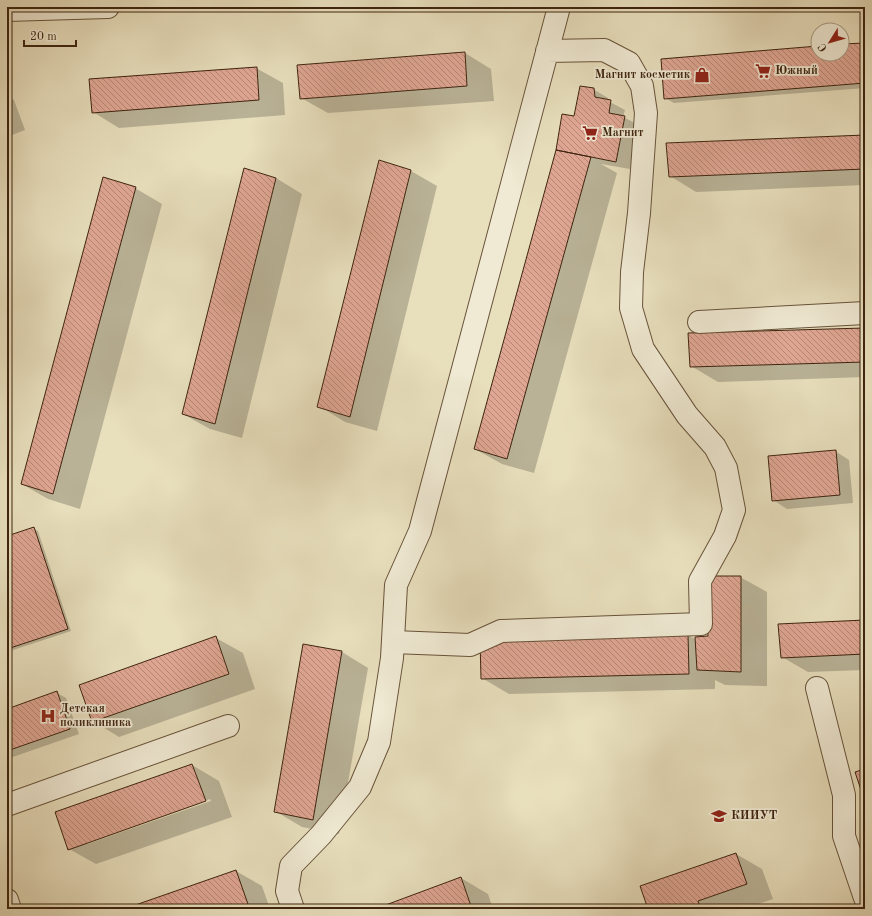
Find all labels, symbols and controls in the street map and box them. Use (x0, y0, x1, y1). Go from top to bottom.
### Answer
scale bar (24, 22, 76, 48)
north arrow (810, 22, 850, 62)
text: 20 m (30, 31, 57, 43)
text: С (817, 41, 830, 53)
supermarket icon: Южный (754, 62, 772, 80)
place label: Южный (775, 65, 818, 77)
shop icon: Магнит косметик (693, 66, 711, 84)
place label: Магнит косметик (595, 69, 691, 81)
supermarket icon: Магнит (581, 124, 599, 142)
place label: Магнит (602, 127, 644, 139)
place label: Детская поликлиника (60, 703, 131, 729)
hospital icon: Детская поликлиника (39, 707, 57, 725)
school or university icon: КИИУТ (710, 807, 728, 825)
place label: КИИУТ (731, 810, 778, 822)

